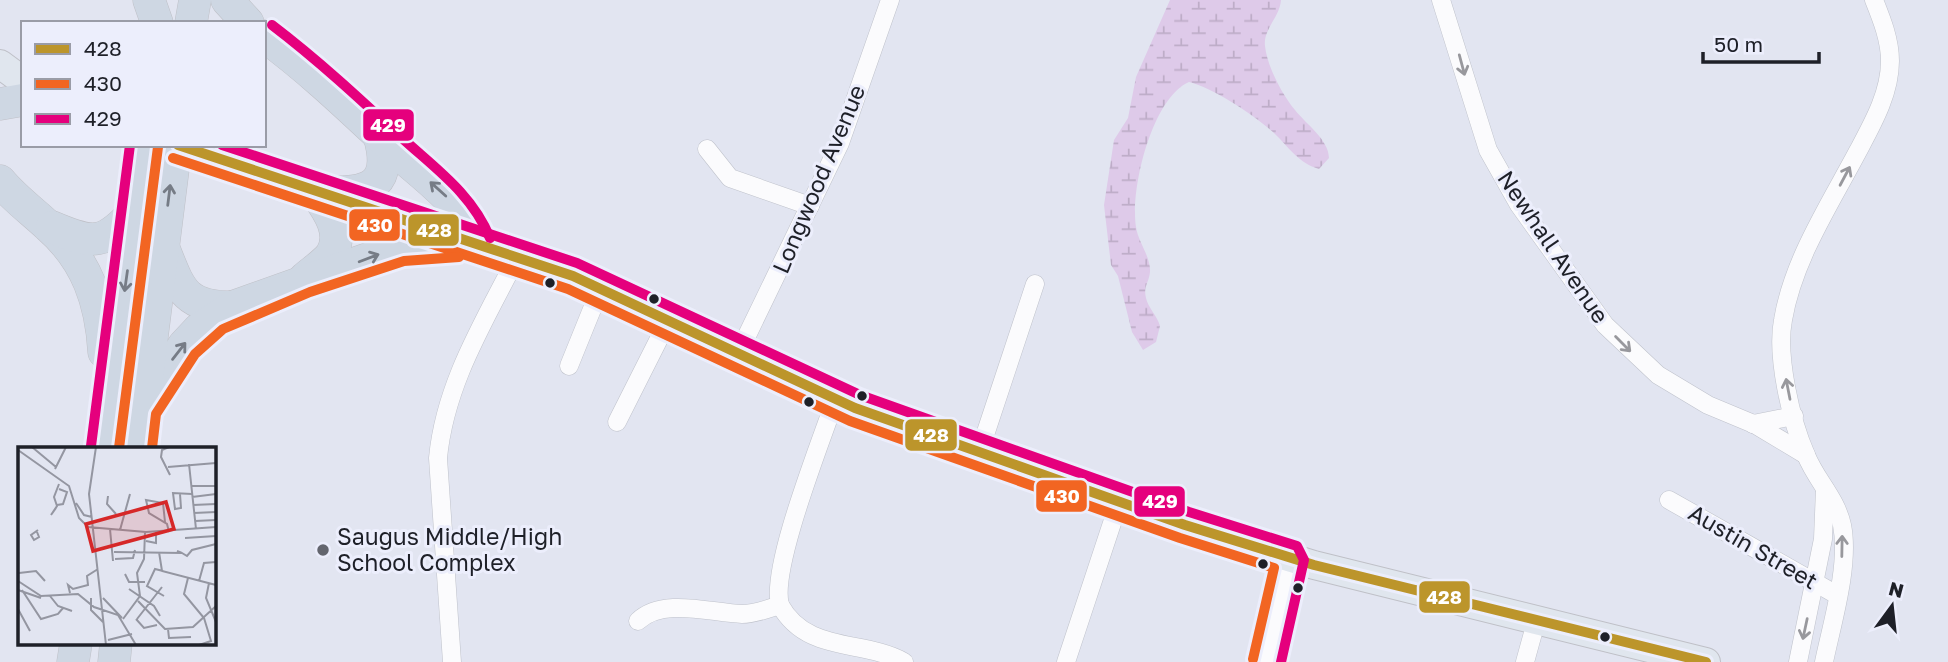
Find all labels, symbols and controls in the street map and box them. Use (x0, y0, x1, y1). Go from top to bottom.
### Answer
legend (21, 21, 266, 147)
scale bar (1703, 21, 1818, 65)
text: 50 m (1714, 31, 1763, 57)
text: 428 (84, 35, 122, 61)
one-way arrow (1456, 53, 1469, 76)
text: 430 (84, 70, 122, 96)
street label: Longwood Avenue (766, 80, 870, 277)
text: 429 (84, 105, 122, 131)
line badge: 429 (362, 108, 415, 142)
text: 429 (370, 113, 406, 136)
street label: Newhall Avenue (1492, 165, 1615, 328)
one-way arrow (1839, 166, 1852, 187)
one-way arrow (429, 181, 447, 197)
one-way arrow (163, 184, 176, 207)
line badge: 430 (348, 208, 401, 242)
text: 430 (357, 213, 393, 236)
line badge: 428 (407, 213, 460, 247)
text: 428 (416, 218, 452, 241)
one-way arrow (358, 251, 380, 263)
one-way arrow (120, 269, 133, 292)
unlabelled marker (543, 276, 557, 290)
unlabelled marker (647, 292, 661, 306)
one-way arrow (1614, 335, 1631, 352)
one-way arrow (171, 342, 186, 361)
one-way arrow (1781, 378, 1795, 401)
unlabelled marker (855, 389, 869, 403)
unlabelled marker (802, 395, 816, 409)
line badge: 428 (904, 418, 958, 452)
text: 428 (913, 423, 949, 446)
inset map (18, 447, 215, 644)
line badge: 430 (1035, 479, 1088, 513)
text: 430 (1044, 484, 1080, 507)
line badge: 429 (1133, 485, 1186, 518)
text: 429 (1142, 489, 1178, 512)
street label: Austin Street (1684, 498, 1823, 594)
place label: Saugus Middle/High School Complex (337, 522, 562, 576)
one-way arrow (1836, 535, 1849, 558)
marker: Saugus Middle/High School Complex (315, 542, 331, 558)
unlabelled marker (1256, 557, 1270, 571)
north arrow (1857, 571, 1927, 641)
text: N (1887, 576, 1906, 602)
line badge: 428 (1418, 580, 1471, 614)
unlabelled marker (1291, 581, 1305, 595)
text: 428 (1426, 585, 1462, 608)
one-way arrow (1798, 617, 1812, 640)
unlabelled marker (1598, 630, 1612, 644)

